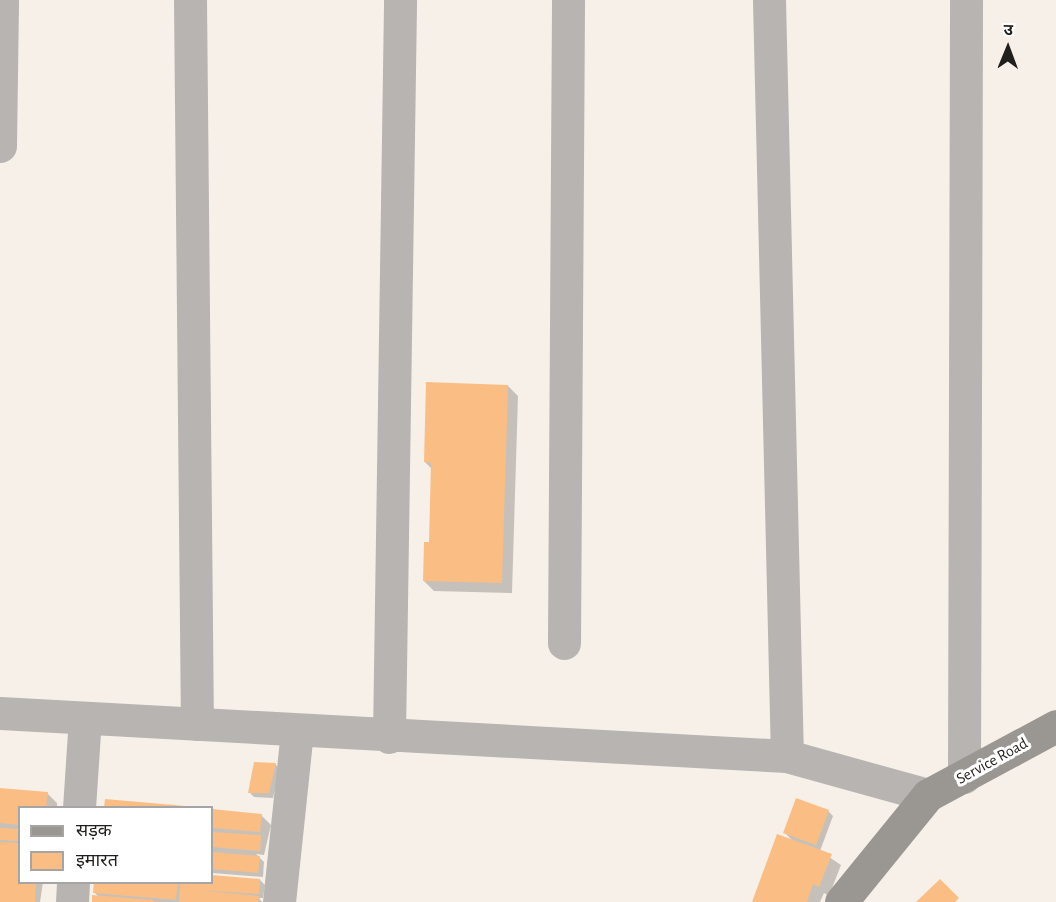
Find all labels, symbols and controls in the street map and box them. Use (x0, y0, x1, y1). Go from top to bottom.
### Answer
north arrow (978, 18, 1038, 78)
text: उ (1003, 22, 1013, 38)
street label: Service Road (953, 734, 1031, 788)
legend (18, 806, 213, 884)
text: सड़क (76, 822, 112, 840)
text: इमारत (76, 852, 118, 870)

